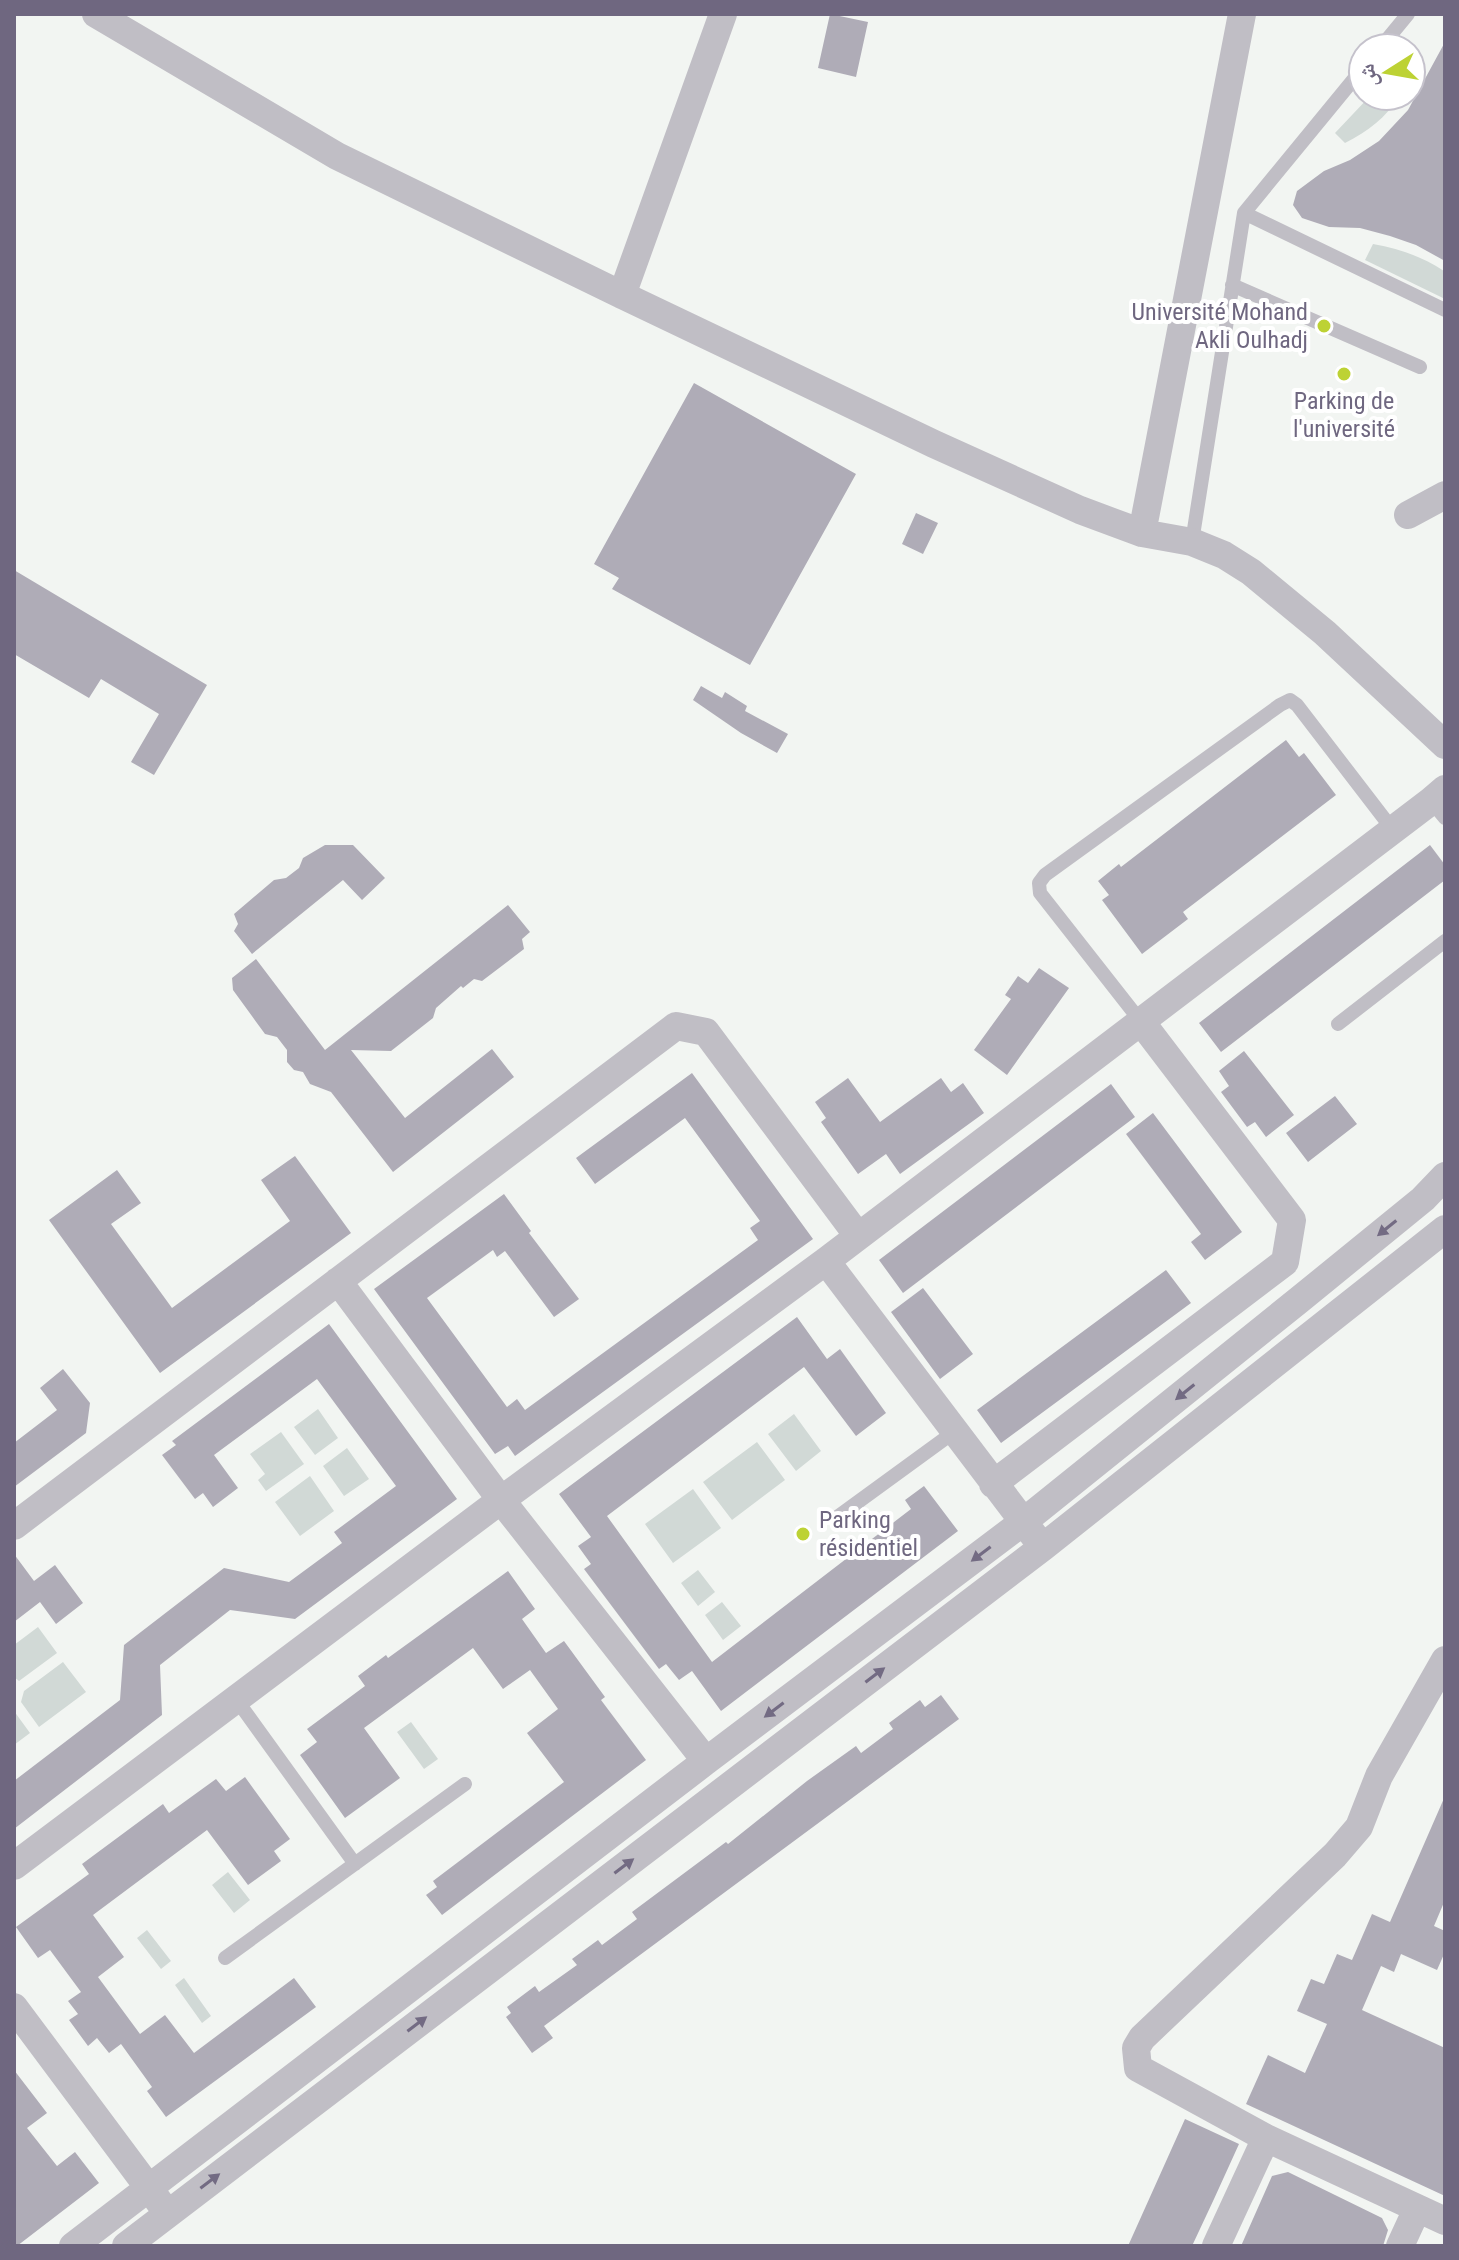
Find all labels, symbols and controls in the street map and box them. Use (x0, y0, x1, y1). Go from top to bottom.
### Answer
north arrow (1347, 32, 1427, 112)
text: ش (1353, 62, 1383, 90)
place label: Université Mohand Akli Oulhadj (1132, 298, 1308, 354)
marker: Université Mohand Akli Oulhadj (1315, 317, 1333, 335)
marker: Parking de l'université (1335, 365, 1353, 383)
place label: Parking de l'université (1293, 387, 1395, 443)
one-way arrow (1377, 1219, 1397, 1236)
one-way arrow (1175, 1383, 1195, 1400)
place label: Parking résidentiel (819, 1506, 918, 1562)
marker: Parking résidentiel (794, 1525, 812, 1543)
one-way arrow (971, 1545, 991, 1561)
one-way arrow (865, 1667, 885, 1683)
one-way arrow (764, 1702, 784, 1718)
one-way arrow (614, 1859, 634, 1875)
one-way arrow (407, 2016, 427, 2032)
one-way arrow (200, 2174, 220, 2190)

